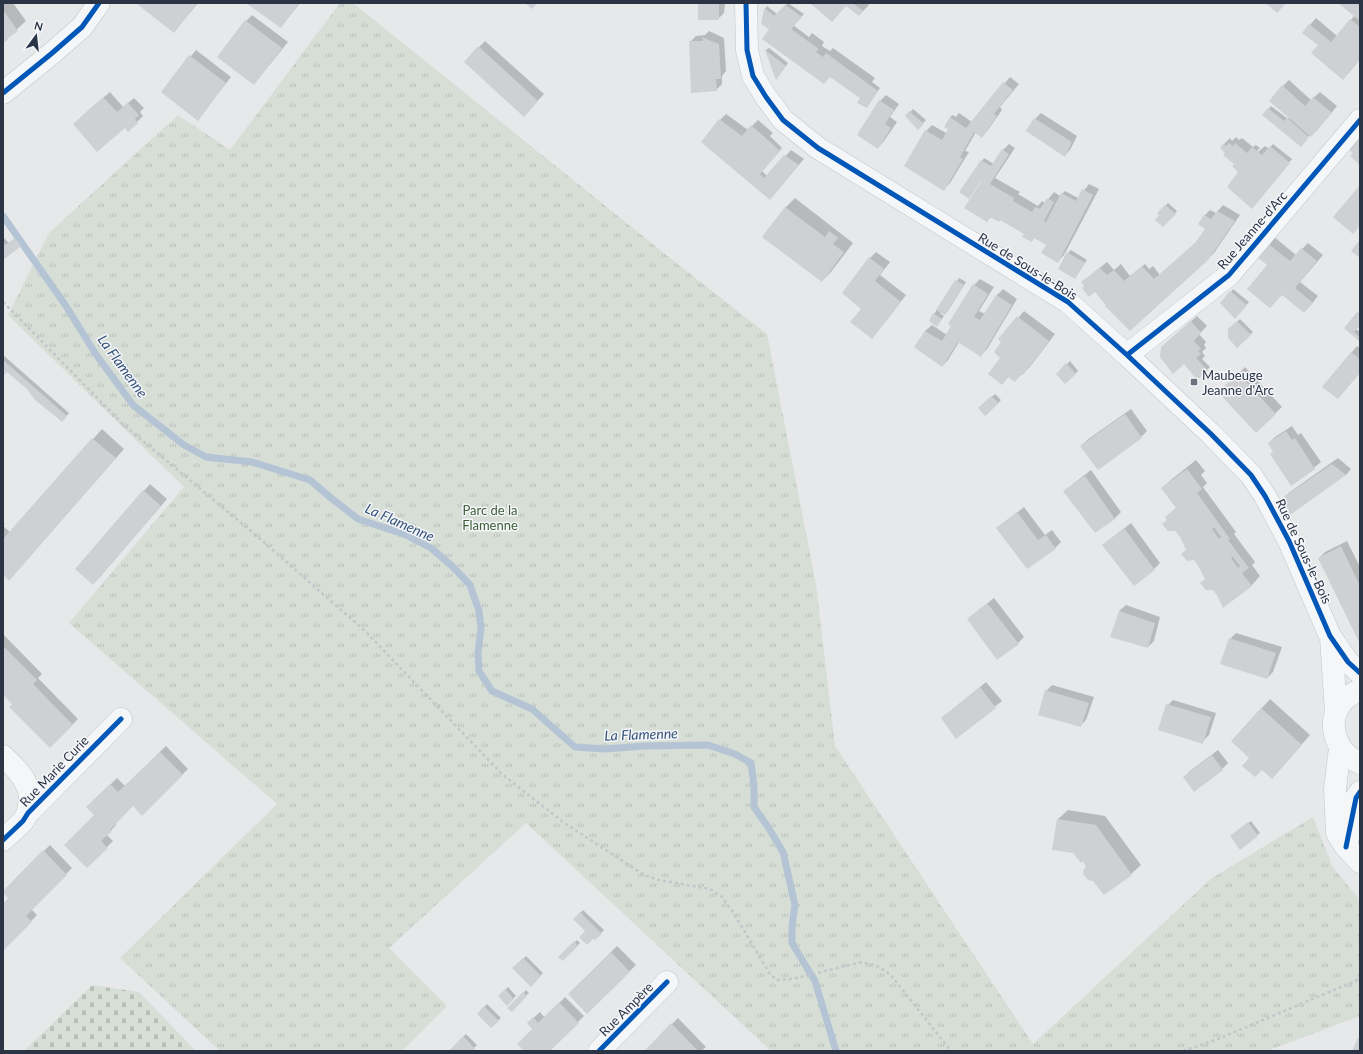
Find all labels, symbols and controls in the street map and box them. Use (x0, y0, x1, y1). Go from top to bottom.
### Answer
north arrow (16, 16, 56, 56)
text: N (33, 18, 44, 33)
street label: Rue Jeanne-d'Arc (1214, 188, 1290, 272)
street label: Rue de Sous-le-Bois (975, 229, 1081, 303)
water label: La Flamenne (94, 331, 152, 401)
place label: Maubeuge Jeanne d'Arc (1202, 367, 1274, 398)
marker: Maubeuge Jeanne d'Arc (1189, 377, 1199, 387)
street label: Rue de Sous-le-Bois (1273, 496, 1336, 606)
water label: La Flamenne (363, 499, 437, 545)
park label: Parc de la Flamenne (462, 502, 518, 533)
water label: La Flamenne (604, 724, 678, 744)
street label: Rue Marie Curie (16, 732, 92, 810)
street label: Rue Ampère (596, 979, 656, 1039)

